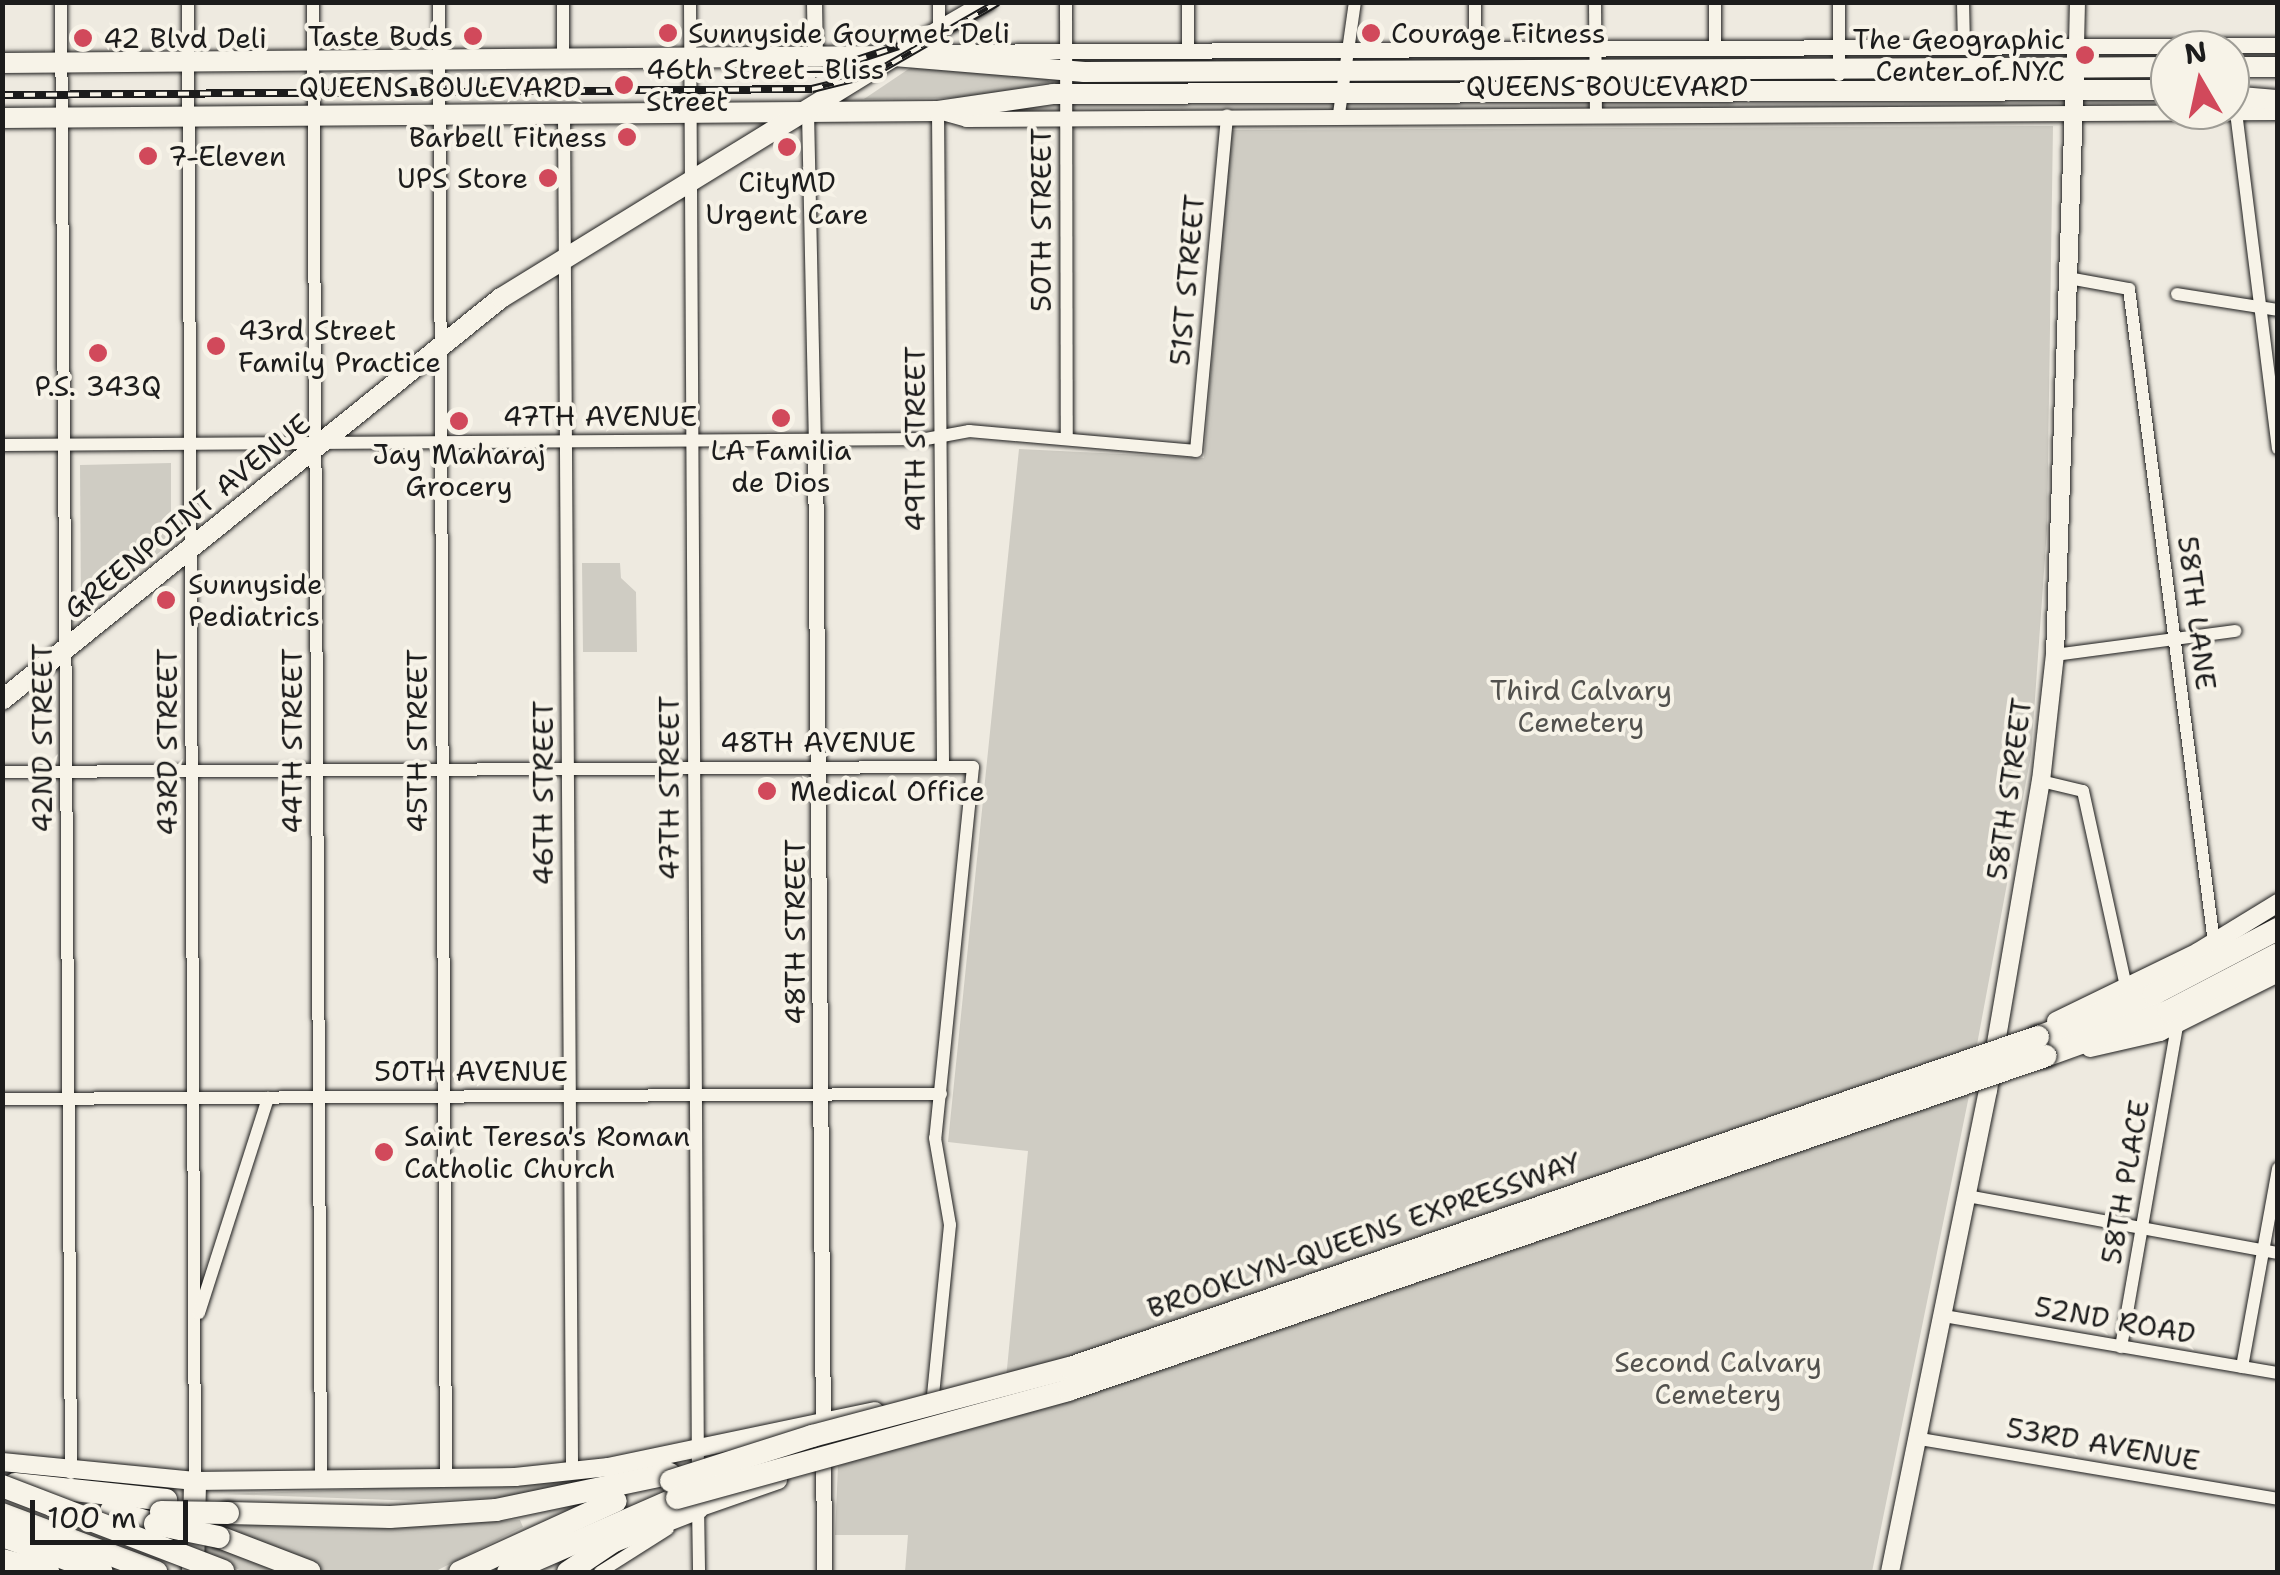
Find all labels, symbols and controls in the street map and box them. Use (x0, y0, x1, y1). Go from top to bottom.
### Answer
place label: Sunnyside Gourmet Deli (688, 16, 1010, 50)
place label: Courage Fitness (1391, 16, 1606, 50)
place label: Taste Buds (308, 19, 453, 53)
place label: 42 Blvd Deli (103, 21, 267, 55)
marker: Sunnyside Gourmet Deli (657, 22, 679, 44)
marker: Courage Fitness (1360, 22, 1382, 44)
place label: The Geographic Center of NYC (1853, 22, 2065, 88)
marker: Taste Buds (462, 25, 484, 47)
marker: 42 Blvd Deli (72, 27, 94, 49)
north arrow (2150, 30, 2250, 130)
text: N (2182, 32, 2210, 73)
marker: The Geographic Center of NYC (2074, 44, 2096, 66)
place label: 46th Street–Bliss Street (646, 52, 885, 118)
street label: QUEENS BOULEVARD (1466, 69, 1748, 103)
street label: QUEENS BOULEVARD (299, 70, 581, 104)
marker: 46th Street–Bliss Street (611, 72, 637, 98)
place label: Barbell Fitness (409, 120, 607, 154)
marker: Barbell Fitness (616, 126, 638, 148)
street label: 50TH STREET (1024, 128, 1058, 312)
marker: CityMD Urgent Care (774, 134, 800, 160)
place label: 7-Eleven (168, 139, 286, 173)
marker: 7-Eleven (137, 145, 159, 167)
place label: UPS Store (397, 161, 528, 195)
place label: CityMD Urgent Care (705, 165, 869, 231)
marker: UPS Store (537, 167, 559, 189)
street label: 51ST STREET (1163, 193, 1211, 367)
place label: 43rd Street Family Practice (238, 313, 441, 379)
marker: 43rd Street Family Practice (203, 333, 229, 359)
marker: P.S. 343Q (87, 342, 109, 364)
street label: 49TH STREET (898, 346, 932, 532)
place label: P.S. 343Q (35, 369, 161, 403)
street label: 47TH AVENUE (503, 399, 697, 433)
street label: GREENPOINT AVENUE (57, 406, 317, 626)
marker: LA Familia de Dios (770, 407, 792, 429)
marker: Jay Maharaj Grocery (448, 410, 470, 432)
place label: LA Familia de Dios (710, 433, 852, 499)
place label: Jay Maharaj Grocery (372, 437, 546, 503)
street label: 58TH LANE (2171, 534, 2223, 692)
place label: Sunnyside Pediatrics (188, 567, 323, 633)
marker: Sunnyside Pediatrics (153, 587, 179, 613)
street label: 42ND STREET (25, 643, 59, 833)
street label: 43RD STREET (150, 648, 184, 836)
street label: 44TH STREET (275, 648, 309, 834)
street label: 45TH STREET (400, 649, 434, 833)
park label: Third Calvary Cemetery (1490, 673, 1672, 739)
street label: 47TH STREET (652, 696, 686, 880)
street label: 58TH STREET (1980, 696, 2038, 882)
street label: 46TH STREET (526, 700, 560, 886)
street label: 48TH AVENUE (720, 725, 916, 759)
place label: Medical Office (790, 774, 985, 808)
marker: Medical Office (754, 778, 780, 804)
street label: 48TH STREET (778, 839, 812, 1025)
street label: 50TH AVENUE (374, 1054, 568, 1088)
street label: 58TH PLACE (2094, 1097, 2156, 1267)
place label: Saint Teresa's Roman Catholic Church (404, 1119, 690, 1185)
marker: Saint Teresa's Roman Catholic Church (373, 1141, 395, 1163)
street label: BROOKLYN-QUEENS EXPRESSWAY (1143, 1145, 1585, 1325)
street label: 52ND ROAD (2032, 1289, 2198, 1351)
park label: Second Calvary Cemetery (1614, 1345, 1822, 1411)
street label: 53RD AVENUE (2004, 1410, 2202, 1478)
scale bar (35, 1480, 192, 1542)
text: 100 m (47, 1497, 137, 1538)

